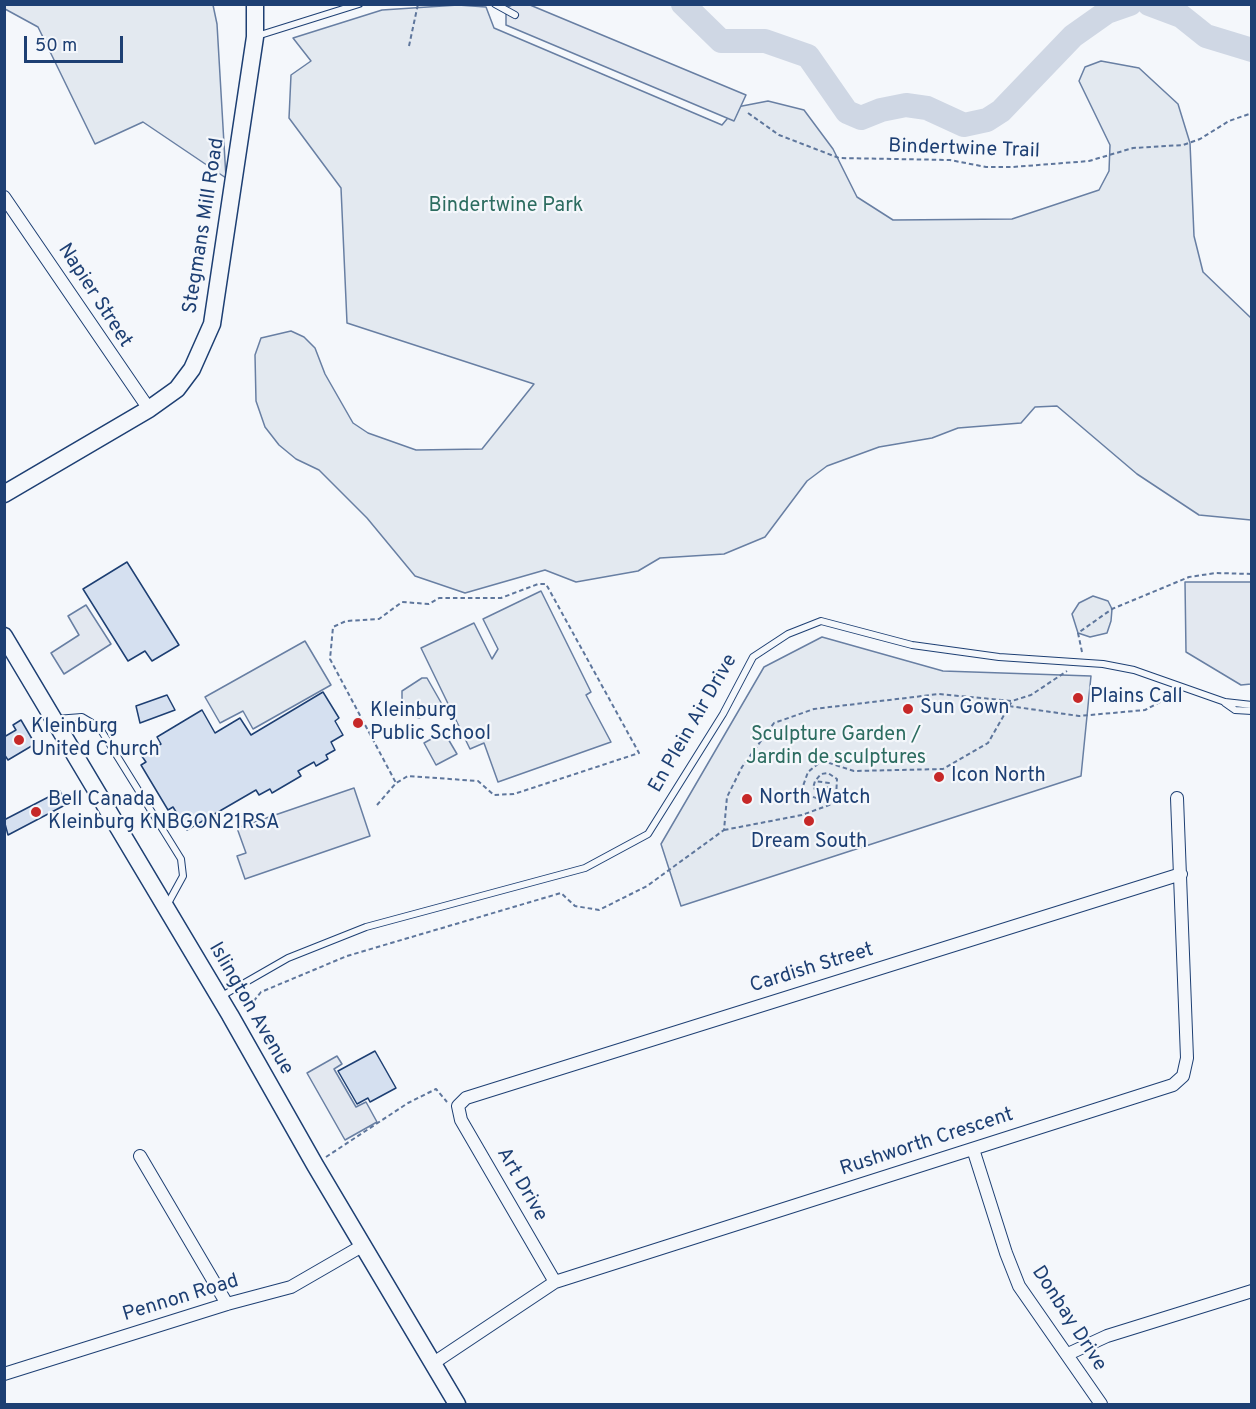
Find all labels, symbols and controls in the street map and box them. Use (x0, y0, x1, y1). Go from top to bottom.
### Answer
scale bar (27, 24, 126, 62)
text: 50 m (35, 35, 77, 58)
street label: Bindertwine Trail (888, 135, 1040, 165)
street label: Stegmans Mill Road (179, 136, 231, 316)
park label: Bindertwine Park (429, 195, 583, 219)
street label: Napier Street (51, 239, 137, 353)
street label: En Plein Air Drive (645, 650, 743, 798)
place label: Plains Call (1090, 686, 1183, 710)
marker: Plains Call (1071, 691, 1085, 705)
place label: Sun Gown (920, 697, 1010, 721)
place label: Kleinburg Public School (370, 700, 491, 747)
marker: Sun Gown (901, 702, 915, 716)
place label: Kleinburg United Church (31, 716, 160, 763)
marker: Kleinburg Public School (351, 716, 365, 730)
park label: Sculpture Garden / Jardin de sculptures (746, 724, 926, 771)
marker: Kleinburg United Church (12, 733, 26, 747)
place label: Icon North (951, 765, 1046, 789)
marker: Icon North (932, 770, 946, 784)
place label: North Watch (759, 787, 871, 811)
place label: Bell Canada Kleinburg KNBGON21RSA (48, 789, 280, 836)
marker: North Watch (740, 792, 754, 806)
marker: Bell Canada Kleinburg KNBGON21RSA (29, 805, 43, 819)
marker: Dream South (802, 814, 816, 828)
place label: Dream South (751, 831, 867, 855)
street label: Islington Avenue (202, 938, 298, 1080)
street label: Cardish Street (747, 939, 877, 999)
street label: Rushworth Crescent (837, 1104, 1017, 1182)
street label: Art Drive (490, 1144, 552, 1226)
street label: Donbay Drive (1025, 1262, 1111, 1376)
street label: Pennon Road (120, 1270, 242, 1328)

